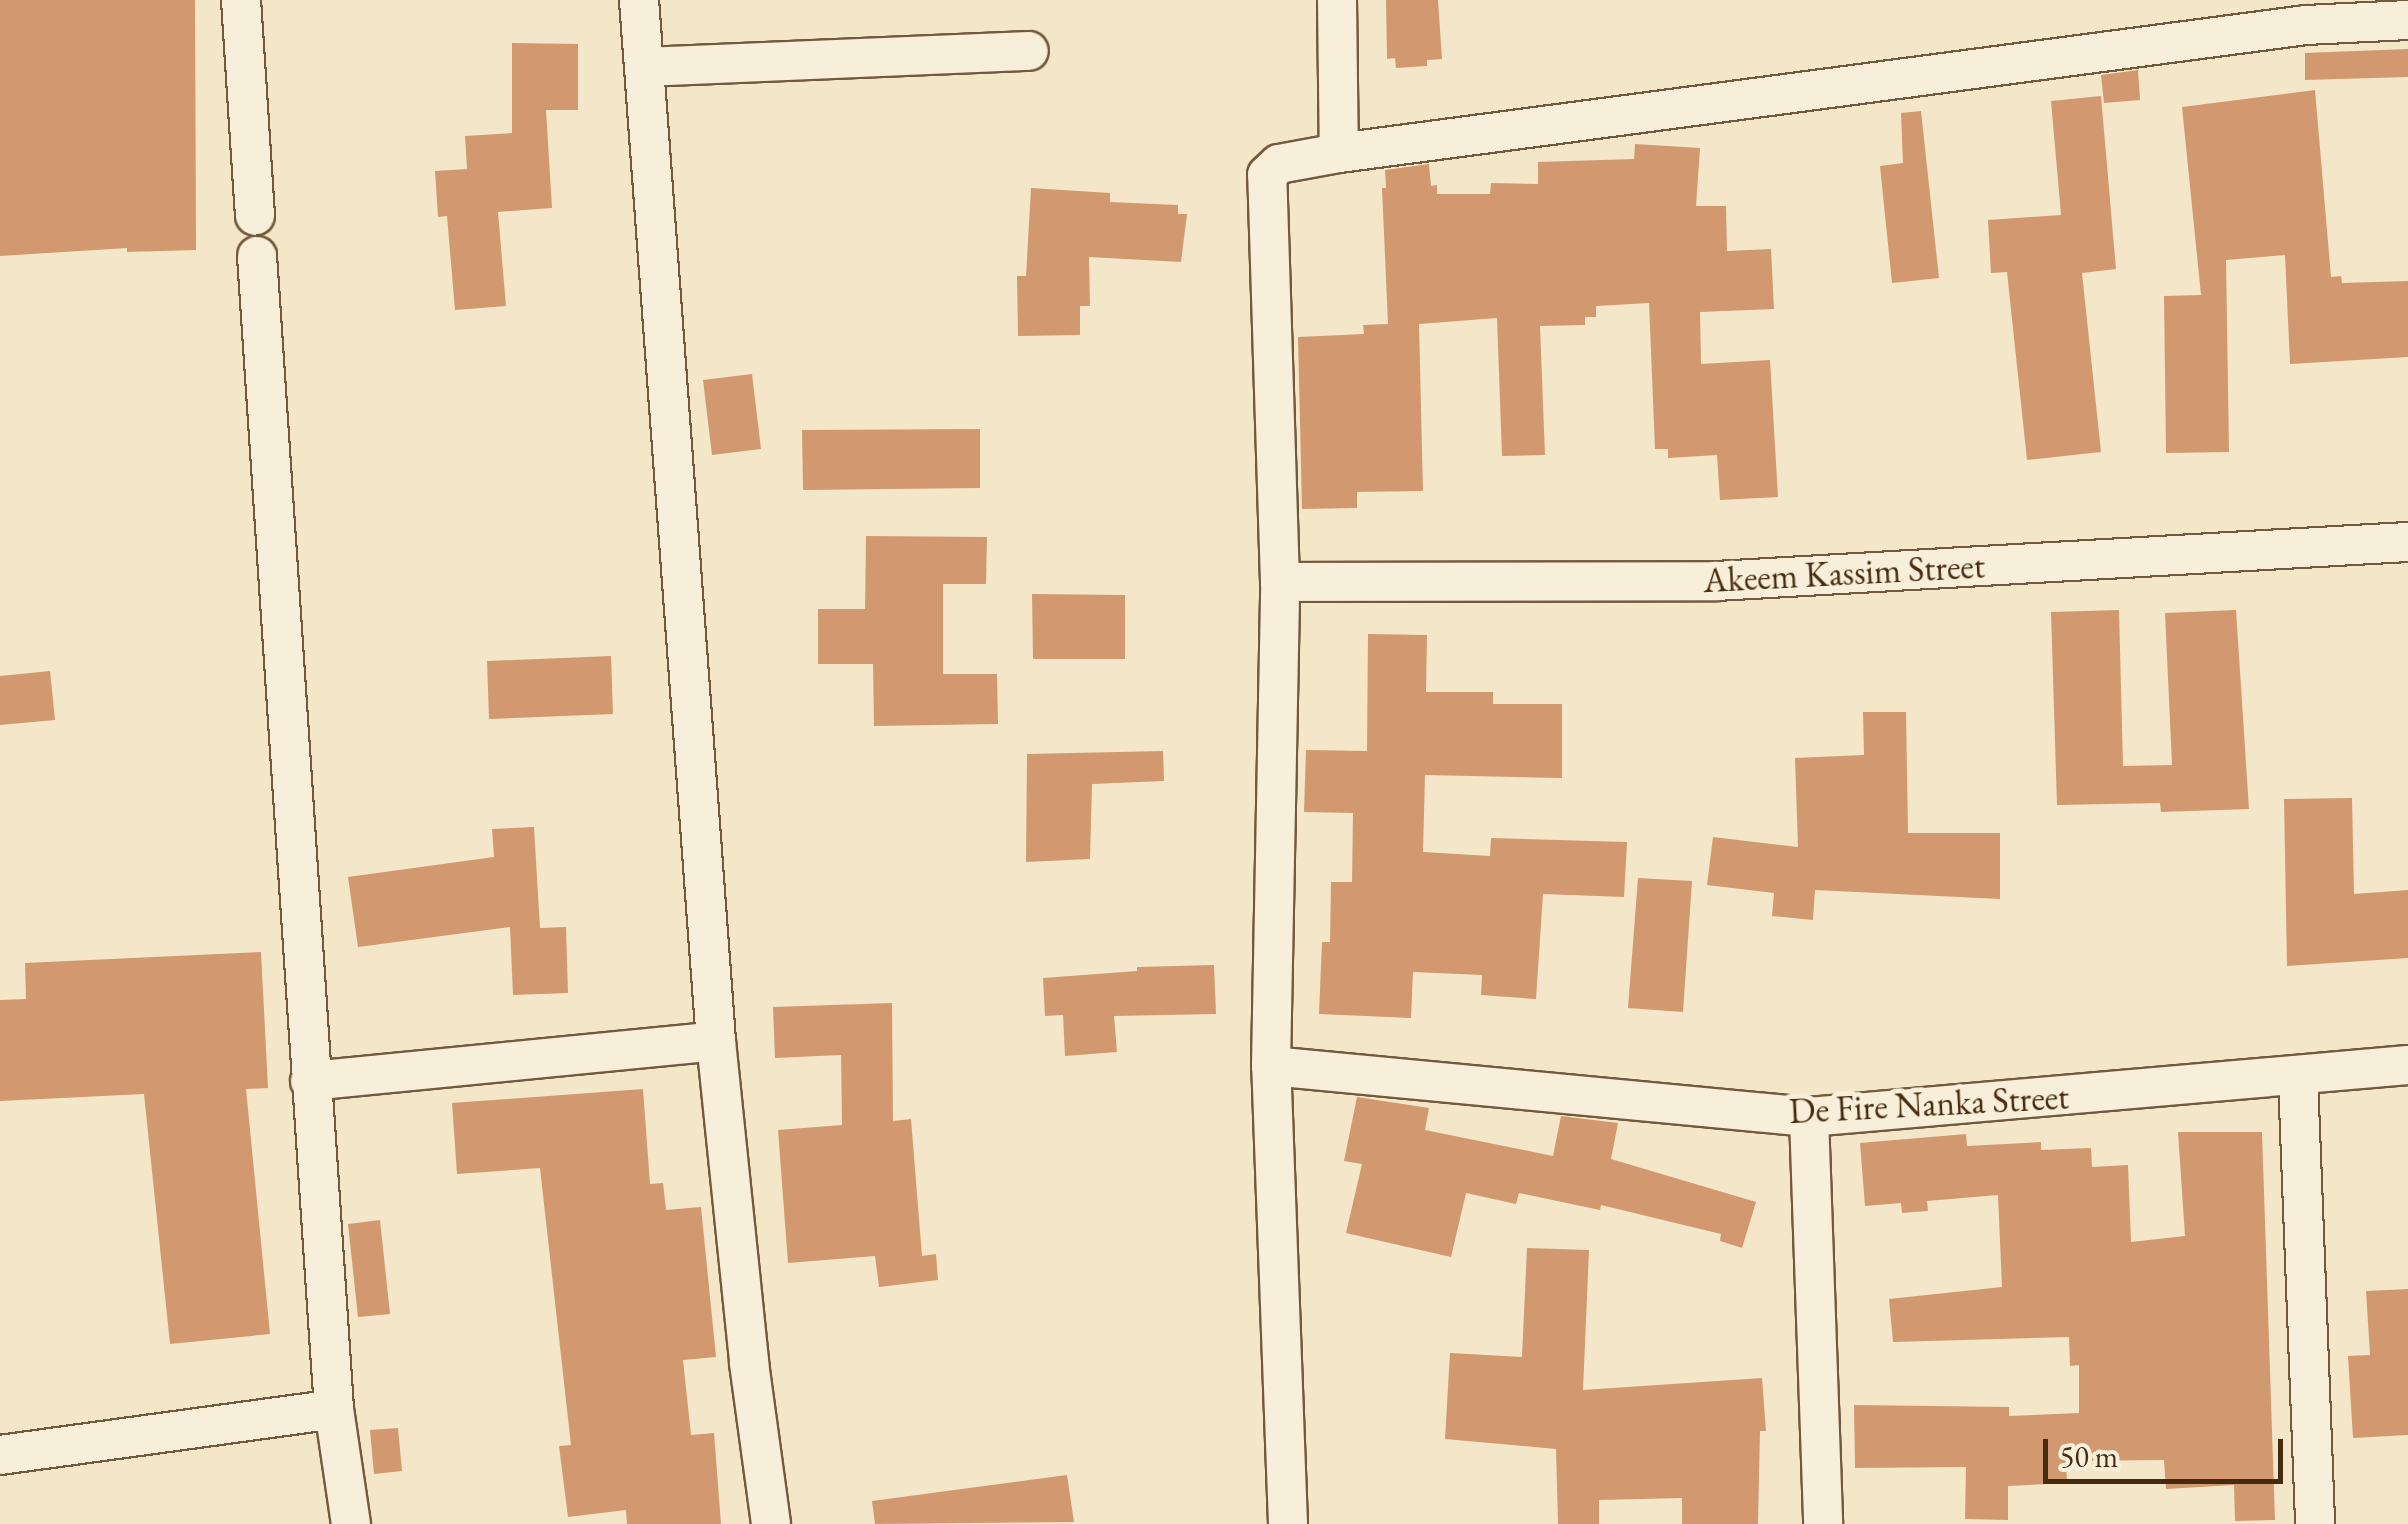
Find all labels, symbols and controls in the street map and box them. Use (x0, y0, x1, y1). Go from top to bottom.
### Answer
street label: Akeem Kassim Street (1702, 545, 1986, 601)
street label: De Fire Nanka Street (1788, 1076, 2070, 1132)
scale bar (2048, 1419, 2288, 1481)
text: 50 m (2060, 1437, 2118, 1476)

